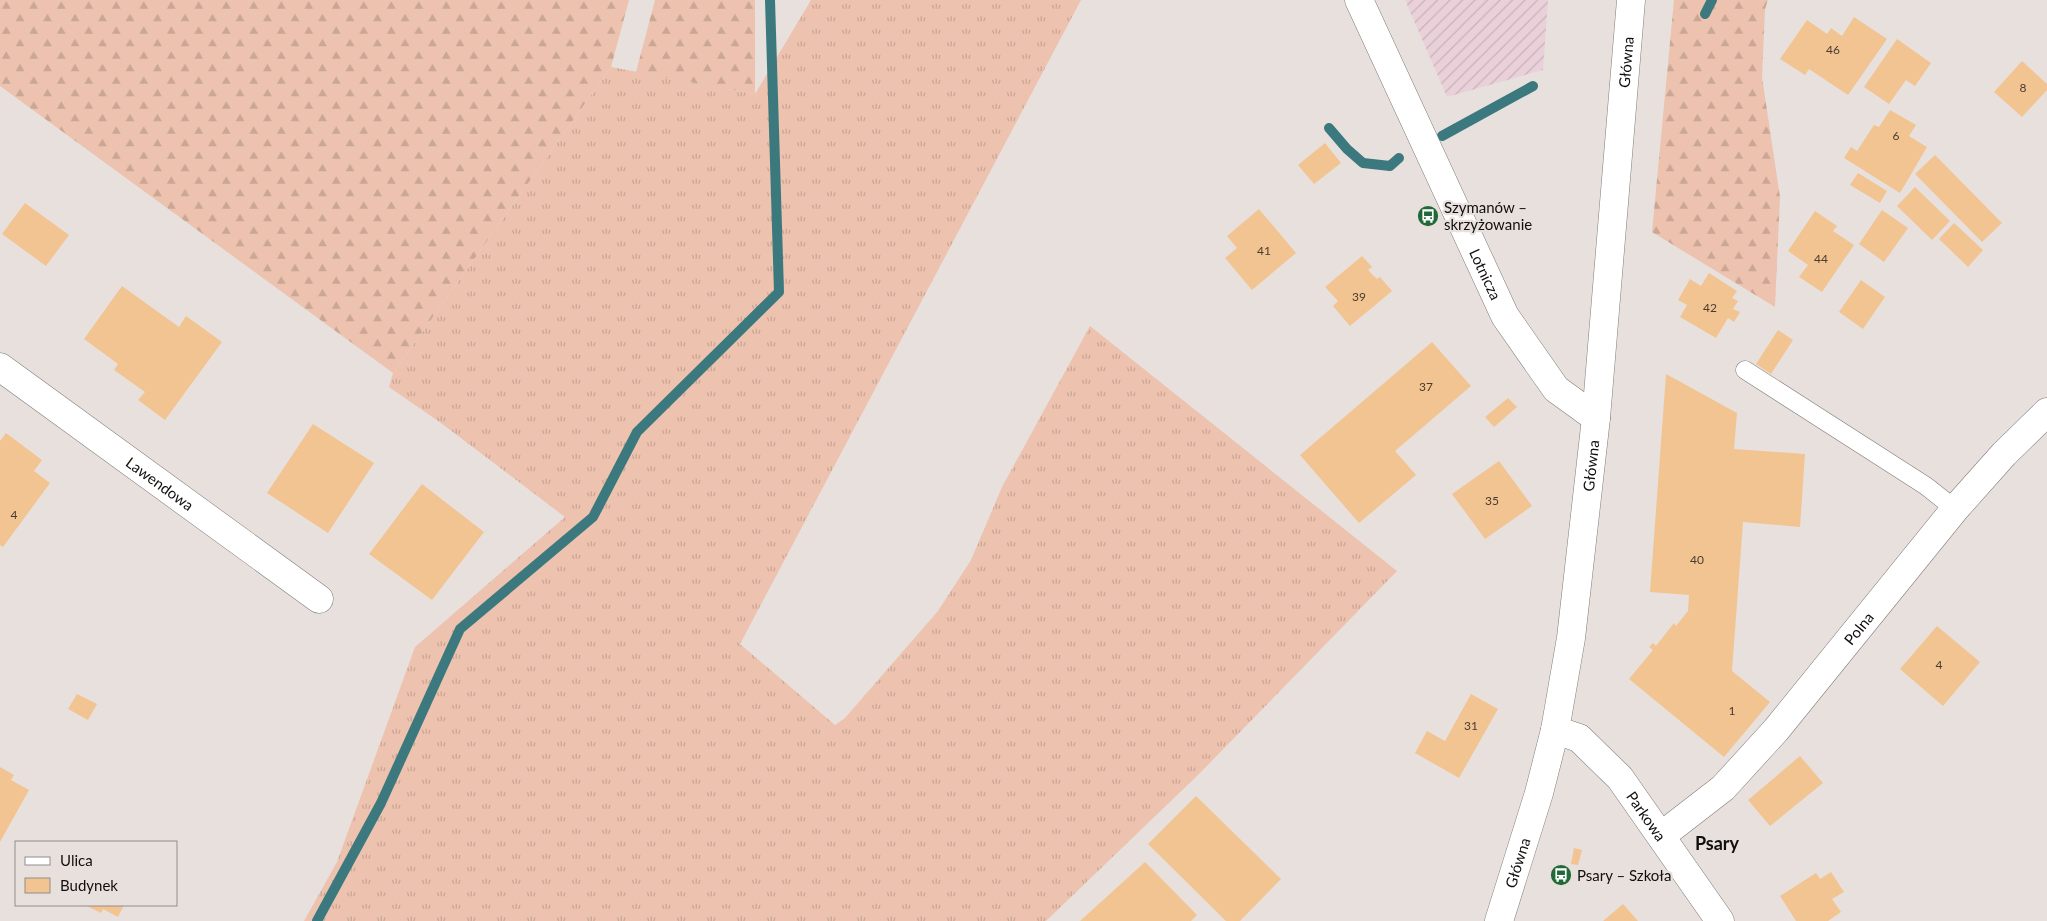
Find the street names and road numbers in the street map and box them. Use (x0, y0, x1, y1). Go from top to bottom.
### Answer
street label: Główna (1615, 36, 1637, 89)
street label: Lotnicza (1466, 246, 1505, 303)
street label: Główna (1579, 439, 1602, 492)
street label: Lawendowa (123, 453, 197, 514)
street label: Polna (1840, 608, 1877, 648)
street label: Parkowa (1623, 788, 1670, 844)
street label: Główna (1501, 835, 1533, 890)

